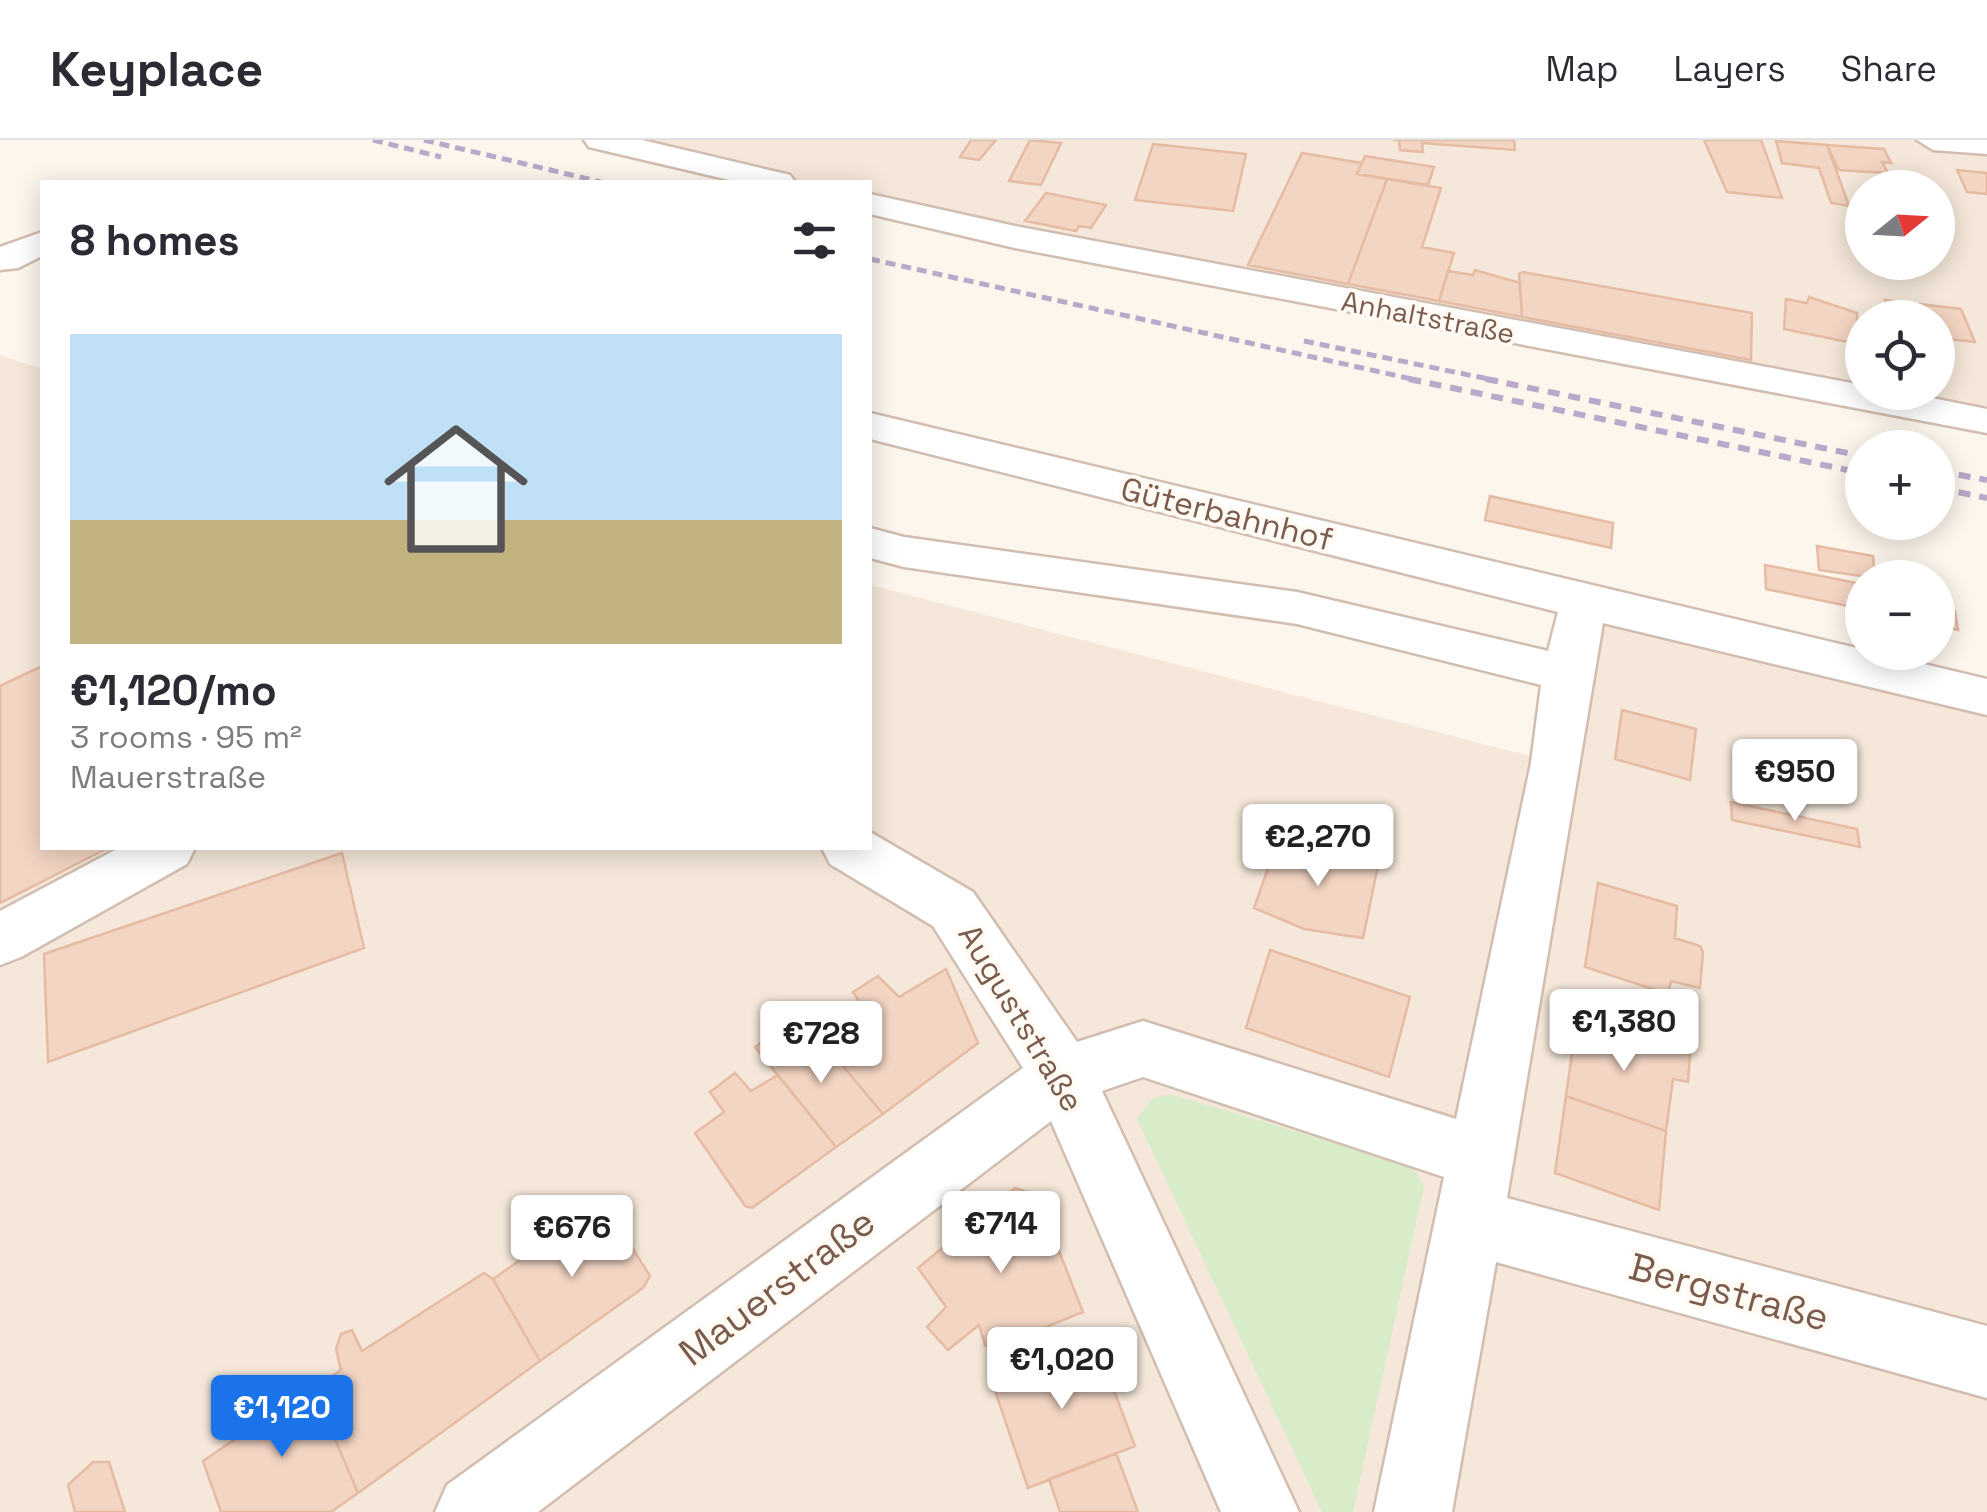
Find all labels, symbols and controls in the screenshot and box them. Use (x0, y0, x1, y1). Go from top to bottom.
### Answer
text: Keyplace (50, 39, 263, 100)
text: Map (1545, 47, 1618, 91)
text: Layers (1673, 47, 1786, 91)
text: Share (1841, 47, 1937, 91)
north arrow (1845, 170, 1955, 280)
map controls (1845, 170, 1955, 670)
icon: filters (787, 213, 842, 268)
text: 8 homes (70, 214, 240, 267)
street label: Anhaltstraße (1338, 283, 1518, 351)
button: locate (1845, 300, 1955, 410)
icon: home (366, 399, 546, 579)
button: + (1845, 430, 1955, 540)
street label: Güterbahnhof (1117, 468, 1337, 560)
button: − (1845, 560, 1955, 670)
text: €1,120/mo (70, 664, 277, 717)
text: 3 rooms · 95 m² (70, 717, 302, 757)
pin: €950 (1736, 739, 1854, 824)
text: €950 (1754, 751, 1836, 791)
text: Mauerstraße (70, 757, 266, 797)
pin: €2,270 (1237, 804, 1399, 889)
text: €2,270 (1264, 816, 1372, 856)
street label: Auguststraße (949, 917, 1093, 1119)
pin: €1,380 (1543, 989, 1705, 1074)
pin: €728 (762, 1001, 880, 1086)
text: €1,380 (1572, 1001, 1676, 1041)
text: €728 (782, 1013, 860, 1053)
pin: €714 (942, 1191, 1060, 1276)
pin: €676 (513, 1195, 631, 1280)
street label: Mauerstraße (670, 1198, 884, 1376)
text: €714 (964, 1203, 1038, 1243)
text: €676 (533, 1207, 611, 1247)
street label: Bergstraße (1624, 1242, 1834, 1342)
pin: €1,020 (981, 1327, 1143, 1412)
text: €1,020 (1009, 1339, 1115, 1379)
pin: €1,120 (201, 1375, 363, 1460)
text: €1,120 (233, 1387, 331, 1427)

